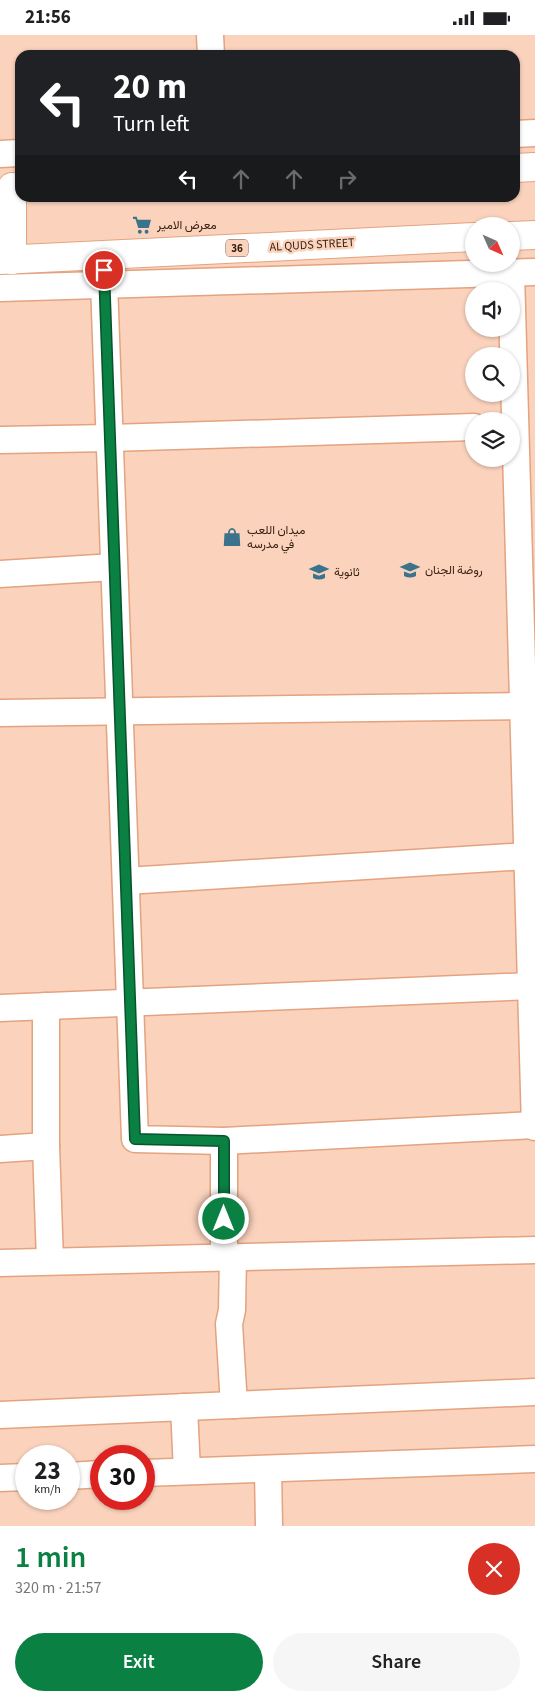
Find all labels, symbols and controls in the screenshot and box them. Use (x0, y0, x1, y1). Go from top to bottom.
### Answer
text: 21:56 (25, 4, 71, 31)
text: 20 m (113, 62, 187, 112)
icon: left (30, 70, 95, 135)
text: Turn left (113, 108, 189, 140)
icon: left (174, 165, 202, 193)
icon: ahead (227, 165, 255, 193)
icon: ahead (280, 165, 308, 193)
icon: right (333, 165, 361, 193)
supermarket icon: معرض الامير (131, 214, 153, 236)
place label: معرض الامير (156, 217, 217, 234)
north arrow (465, 217, 520, 273)
map controls (465, 217, 520, 467)
street label: AL QUDS STREET (269, 234, 356, 256)
road number: 36 (226, 239, 248, 257)
pin (83, 249, 125, 291)
icon: arrive (90, 256, 118, 284)
button: sound (465, 282, 520, 337)
button: search (465, 347, 520, 402)
button: layers (465, 412, 520, 467)
place label: ميدان اللعب في مدرسه (247, 522, 306, 554)
shop icon: ميدان اللعب في مدرسه (221, 526, 243, 548)
school or university icon: روضة الجنان (399, 559, 421, 581)
school or university icon: ثانوية (308, 561, 330, 583)
place label: روضة الجنان (425, 562, 483, 579)
place label: ثانوية (334, 564, 360, 581)
position arrow (197, 1192, 249, 1244)
speed limit sign: 30 (90, 1445, 155, 1510)
text: 23 (34, 1453, 61, 1489)
text: km/h (34, 1481, 61, 1498)
text: 1 min (15, 1536, 86, 1579)
button: close (468, 1543, 520, 1595)
text: 320 m · 21:57 (15, 1577, 102, 1599)
button: Exit (15, 1633, 263, 1691)
button: Share (273, 1633, 520, 1691)

